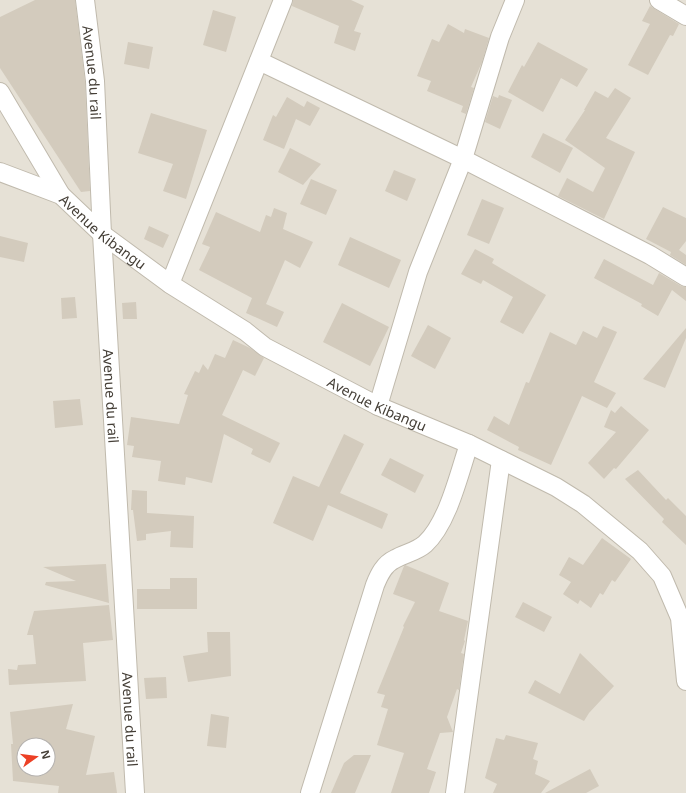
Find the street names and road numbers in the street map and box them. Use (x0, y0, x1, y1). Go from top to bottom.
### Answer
street label: Avenue du rail (79, 24, 106, 120)
street label: Avenue Kibangu (56, 190, 150, 273)
street label: Avenue du rail (99, 348, 124, 444)
street label: Avenue Kibangu (324, 372, 430, 435)
street label: Avenue du rail (118, 672, 143, 767)

